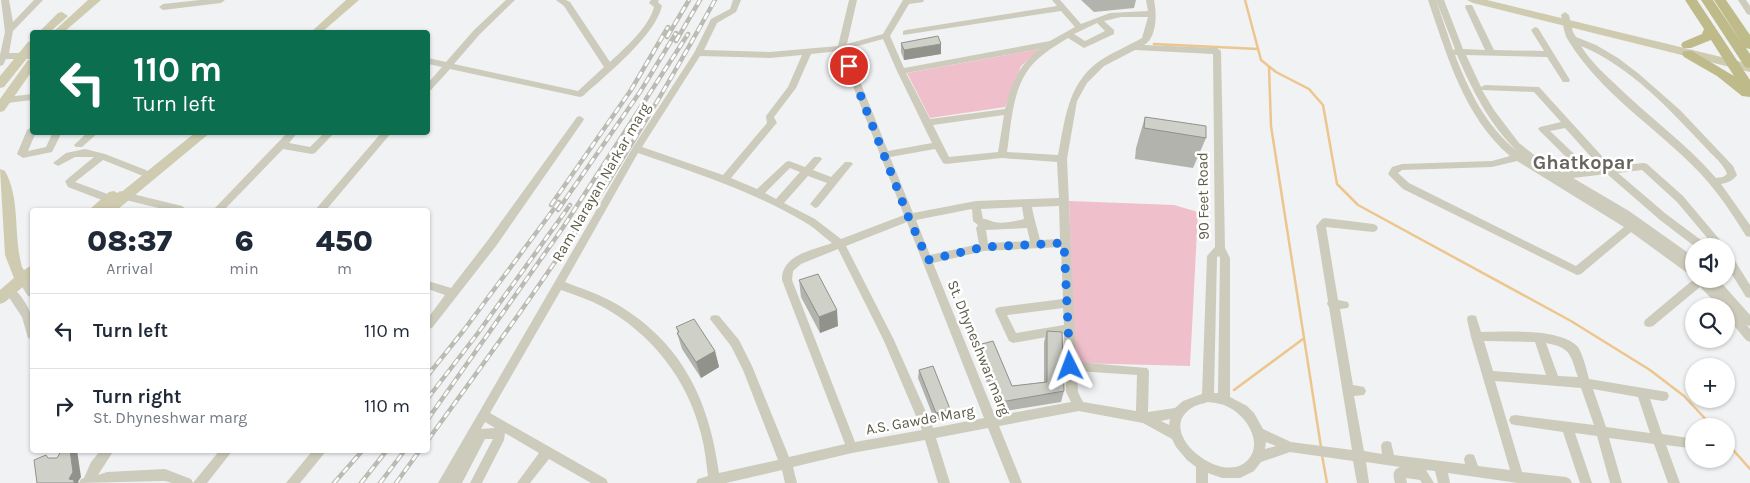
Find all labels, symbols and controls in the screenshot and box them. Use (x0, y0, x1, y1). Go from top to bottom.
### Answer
pin (828, 45, 870, 87)
text: 110 m (133, 49, 222, 90)
icon: left (50, 50, 115, 115)
icon: arrive (835, 52, 863, 80)
text: Turn left (133, 91, 216, 117)
street label: Ram Narayan Narkar marg (548, 99, 654, 265)
district label: Ghatkopar (1533, 151, 1633, 174)
street label: 90 Feet Road (1193, 152, 1213, 240)
text: 08:37 (87, 223, 172, 259)
text: 6 (234, 223, 254, 259)
text: 450 (316, 223, 373, 259)
map controls (1685, 238, 1735, 468)
button: sound (1685, 238, 1735, 288)
text: Arrival (106, 259, 153, 278)
text: min (229, 259, 259, 278)
text: m (337, 259, 352, 278)
street label: St. Dhyneshwar marg (944, 278, 1015, 419)
button: search (1685, 298, 1735, 348)
icon: left (50, 317, 78, 345)
text: Turn left (93, 320, 168, 342)
text: 110 m (364, 320, 410, 342)
position arrow (1043, 339, 1095, 391)
button: + (1685, 358, 1735, 408)
text: Turn right (93, 386, 182, 408)
icon: right (50, 392, 78, 420)
text: 110 m (364, 395, 410, 417)
street label: A.S. Gawde Marg (864, 401, 976, 438)
text: St. Dhyneshwar marg (93, 408, 247, 427)
button: − (1685, 418, 1735, 468)

